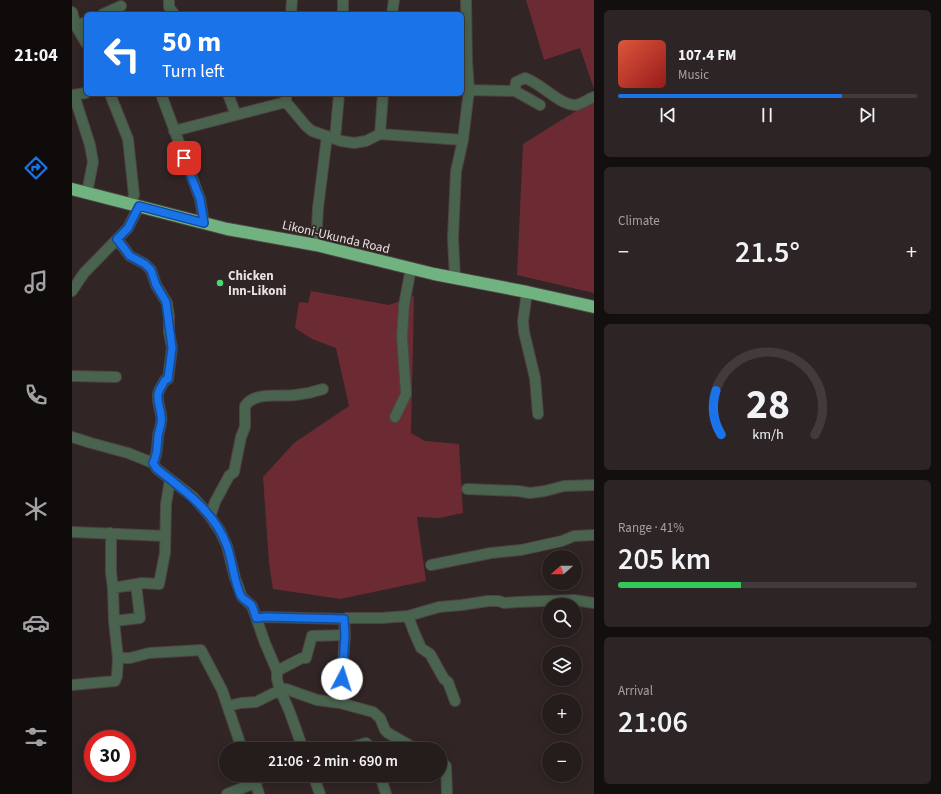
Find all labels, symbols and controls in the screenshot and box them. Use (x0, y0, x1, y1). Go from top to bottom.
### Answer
text: 50 m (162, 22, 221, 62)
icon: left (96, 28, 148, 80)
text: 21:04 (14, 43, 58, 68)
text: 107.4 FM (678, 45, 736, 66)
text: Turn left (162, 59, 224, 84)
text: Music (678, 66, 709, 84)
icon: previous (657, 104, 679, 126)
icon: pause (756, 104, 778, 126)
icon: next (856, 104, 878, 126)
pin (167, 141, 201, 175)
icon: arrive (173, 147, 195, 169)
icon: directions (22, 154, 50, 182)
text: Climate (618, 212, 660, 230)
street label: Likoni-Ukunda Road (280, 216, 392, 258)
text: 21.5° (735, 231, 800, 274)
text: − (618, 236, 629, 268)
text: + (906, 236, 917, 268)
place label: Chicken Inn-Likoni (228, 267, 286, 300)
icon: music (22, 268, 50, 296)
marker: Chicken Inn-Likoni (215, 278, 225, 288)
text: 28 (746, 375, 789, 435)
icon: phone (22, 381, 50, 409)
text: km/h (752, 424, 783, 445)
icon: climate (22, 495, 50, 523)
text: Range · 41% (618, 519, 684, 537)
text: 205 km (618, 538, 711, 581)
north arrow (542, 550, 582, 590)
map controls (542, 550, 582, 782)
button: search (542, 598, 582, 638)
icon: car (22, 609, 50, 637)
button: layers (542, 646, 582, 686)
position arrow (321, 658, 363, 700)
text: Arrival (618, 682, 653, 700)
button: + (542, 694, 582, 734)
text: 21:06 (618, 701, 688, 744)
icon: filters (22, 723, 50, 751)
speed limit sign: 30 (84, 730, 136, 782)
button: − (542, 742, 582, 782)
text: 21:06 · 2 min · 690 m (268, 751, 398, 772)

